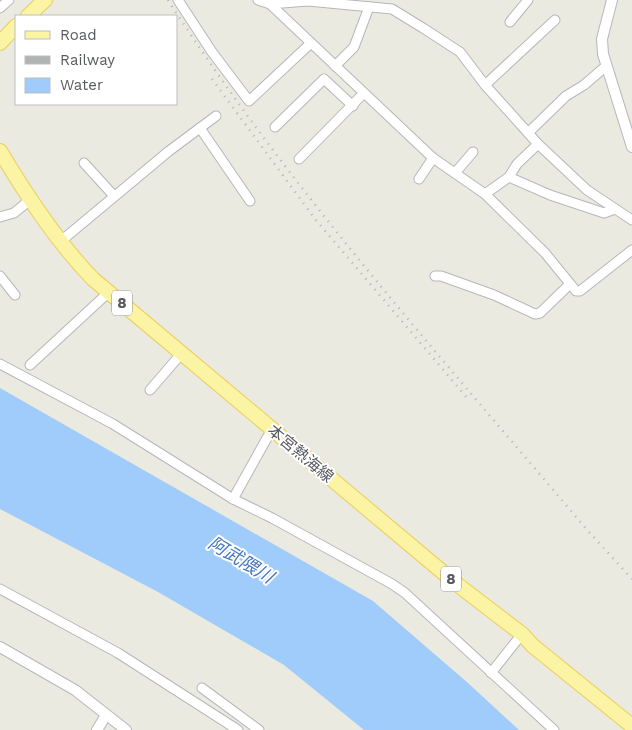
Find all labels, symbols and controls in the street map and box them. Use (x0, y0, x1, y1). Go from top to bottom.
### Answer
legend (15, 15, 178, 105)
text: Road (60, 26, 97, 44)
text: Railway (60, 51, 115, 69)
text: Water (60, 76, 103, 94)
road number: 8 (112, 290, 132, 316)
street label: 本宮熱海線 (264, 420, 337, 486)
water label: 阿武隈川 (205, 532, 279, 588)
road number: 8 (441, 566, 461, 592)

